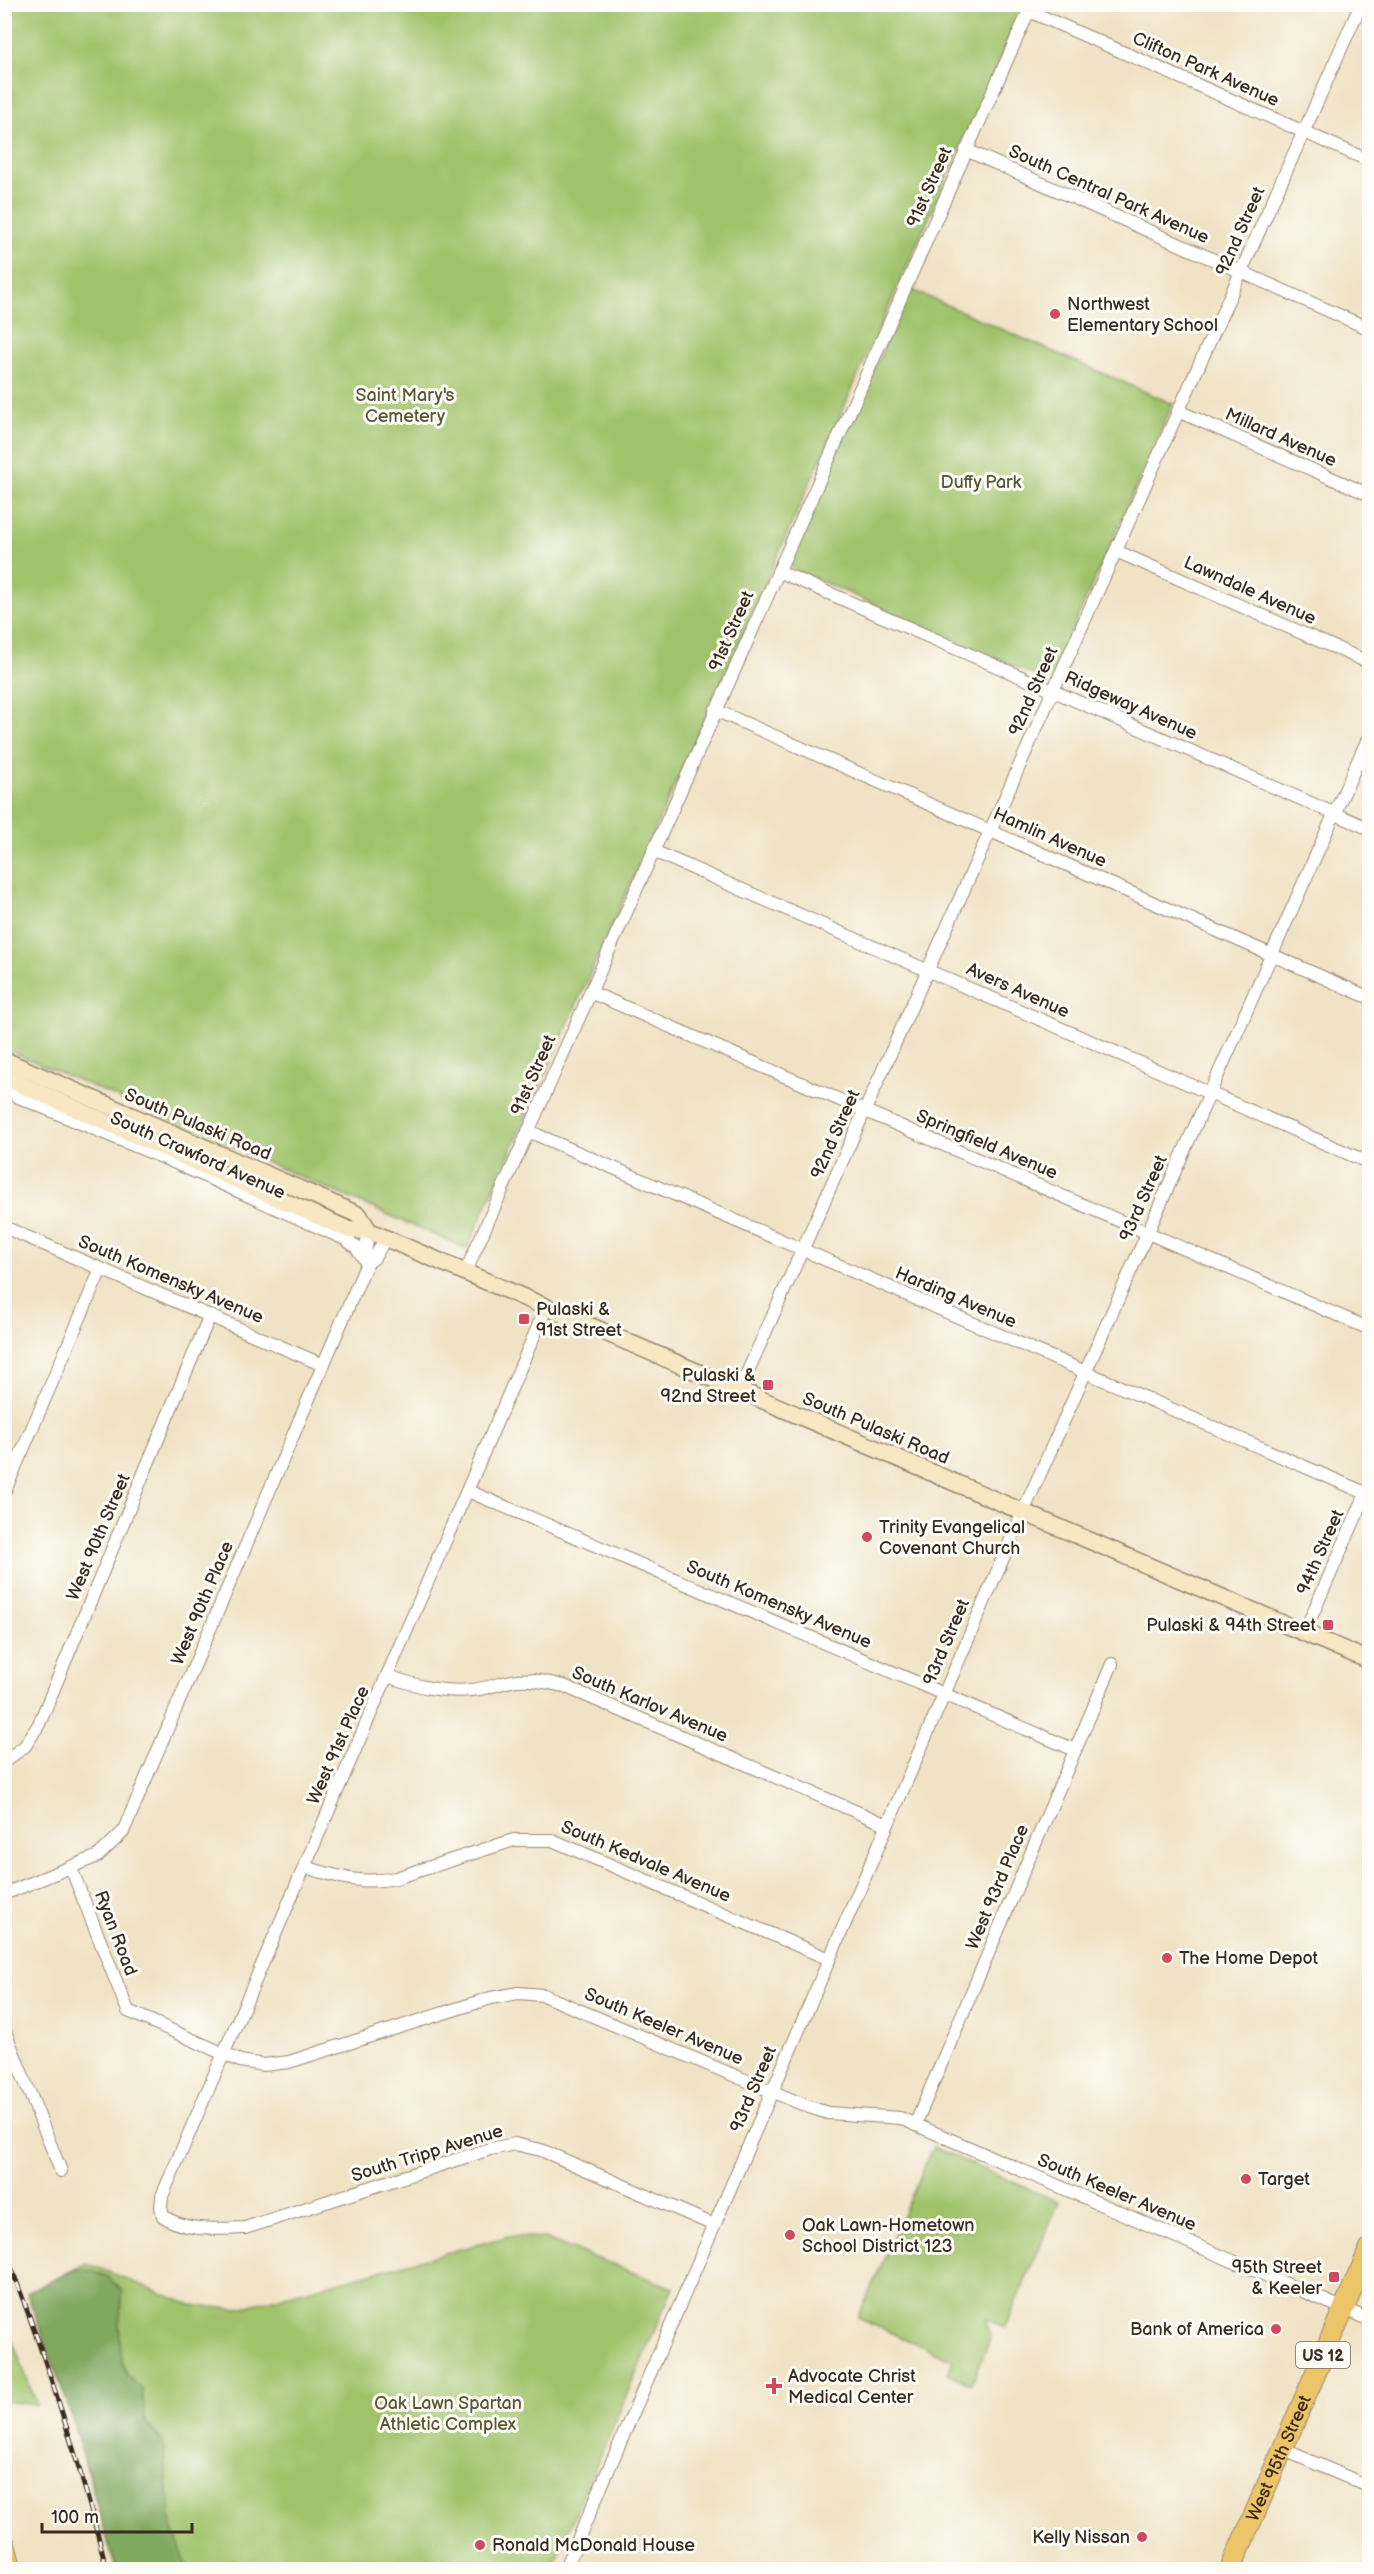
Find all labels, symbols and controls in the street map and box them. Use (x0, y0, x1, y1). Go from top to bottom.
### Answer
street label: Clifton Park Avenue (1129, 28, 1283, 111)
street label: South Central Park Avenue (1005, 141, 1212, 248)
street label: 91st Street (902, 143, 957, 231)
street label: 92nd Street (1211, 183, 1270, 279)
place label: Northwest Elementary School (1067, 294, 1218, 336)
marker: Northwest Elementary School (1048, 307, 1062, 321)
park label: Saint Mary's Cemetery (356, 385, 454, 427)
street label: Millard Avenue (1222, 404, 1340, 471)
park label: Duffy Park (941, 472, 1022, 493)
street label: Lawndale Avenue (1180, 552, 1319, 629)
street label: 91st Street (704, 587, 759, 675)
street label: 92nd Street (1004, 643, 1063, 739)
street label: Ridgeway Avenue (1061, 667, 1201, 744)
street label: Hamlin Avenue (990, 803, 1110, 872)
street label: Avers Avenue (963, 958, 1073, 1023)
street label: 91st Street (506, 1031, 561, 1119)
street label: South Pulaski Road (121, 1084, 274, 1165)
street label: 92nd Street (806, 1086, 865, 1182)
street label: Springfield Avenue (913, 1105, 1061, 1184)
street label: South Crawford Avenue (107, 1107, 289, 1204)
street label: 93rd Street (1115, 1152, 1172, 1244)
street label: South Komensky Avenue (75, 1231, 267, 1328)
street label: Harding Avenue (892, 1262, 1020, 1333)
place label: Pulaski & 91st Street (536, 1299, 622, 1341)
marker: Pulaski & 91st Street (517, 1312, 531, 1326)
place label: Pulaski & 92nd Street (661, 1365, 756, 1407)
marker: Pulaski & 92nd Street (761, 1378, 775, 1392)
street label: South Pulaski Road (799, 1388, 952, 1469)
street label: West 90th Street (62, 1470, 135, 1604)
street label: 94th Street (1292, 1506, 1349, 1598)
place label: Trinity Evangelical Covenant Church (879, 1517, 1025, 1559)
marker: Trinity Evangelical Covenant Church (860, 1530, 874, 1544)
street label: West 90th Place (167, 1538, 238, 1668)
street label: South Komensky Avenue (683, 1556, 875, 1653)
street label: 93rd Street (919, 1595, 974, 1689)
place label: Pulaski & 94th Street (1146, 1615, 1316, 1636)
marker: Pulaski & 94th Street (1321, 1618, 1335, 1632)
street label: South Karlov Avenue (569, 1662, 731, 1747)
street label: West 91st Place (303, 1682, 374, 1808)
street label: South Kedvale Avenue (558, 1816, 734, 1907)
street label: West 93rd Place (962, 1821, 1033, 1953)
street label: Ryan Road (90, 1888, 141, 1979)
place label: The Home Depot (1179, 1948, 1319, 1969)
marker: The Home Depot (1160, 1951, 1174, 1965)
street label: South Keeler Avenue (581, 1984, 747, 2070)
street label: 93rd Street (726, 2042, 781, 2136)
street label: South Tripp Avenue (349, 2120, 506, 2187)
street label: South Keeler Avenue (1034, 2150, 1200, 2236)
place label: Target (1258, 2169, 1310, 2190)
marker: Target (1239, 2172, 1253, 2186)
place label: Oak Lawn-Hometown School District 123 (802, 2215, 974, 2257)
marker: Oak Lawn-Hometown School District 123 (783, 2228, 797, 2242)
place label: 95th Street & Keeler (1232, 2257, 1322, 2299)
marker: 95th Street & Keeler (1327, 2270, 1341, 2284)
place label: Bank of America (1130, 2319, 1264, 2340)
marker: Bank of America (1269, 2322, 1283, 2336)
road number: US 12 (1296, 2342, 1350, 2368)
place label: Advocate Christ Medical Center (788, 2366, 916, 2408)
marker: Advocate Christ Medical Center (765, 2377, 783, 2395)
street label: West 95th Street (1242, 2392, 1316, 2525)
park label: Oak Lawn Spartan Athletic Complex (374, 2393, 522, 2435)
scale bar (42, 2496, 192, 2534)
text: 100 m (51, 2507, 99, 2528)
place label: Kelly Nissan (1032, 2527, 1130, 2548)
marker: Kelly Nissan (1135, 2530, 1149, 2544)
place label: Ronald McDonald House (492, 2535, 695, 2556)
marker: Ronald McDonald House (473, 2538, 487, 2552)

